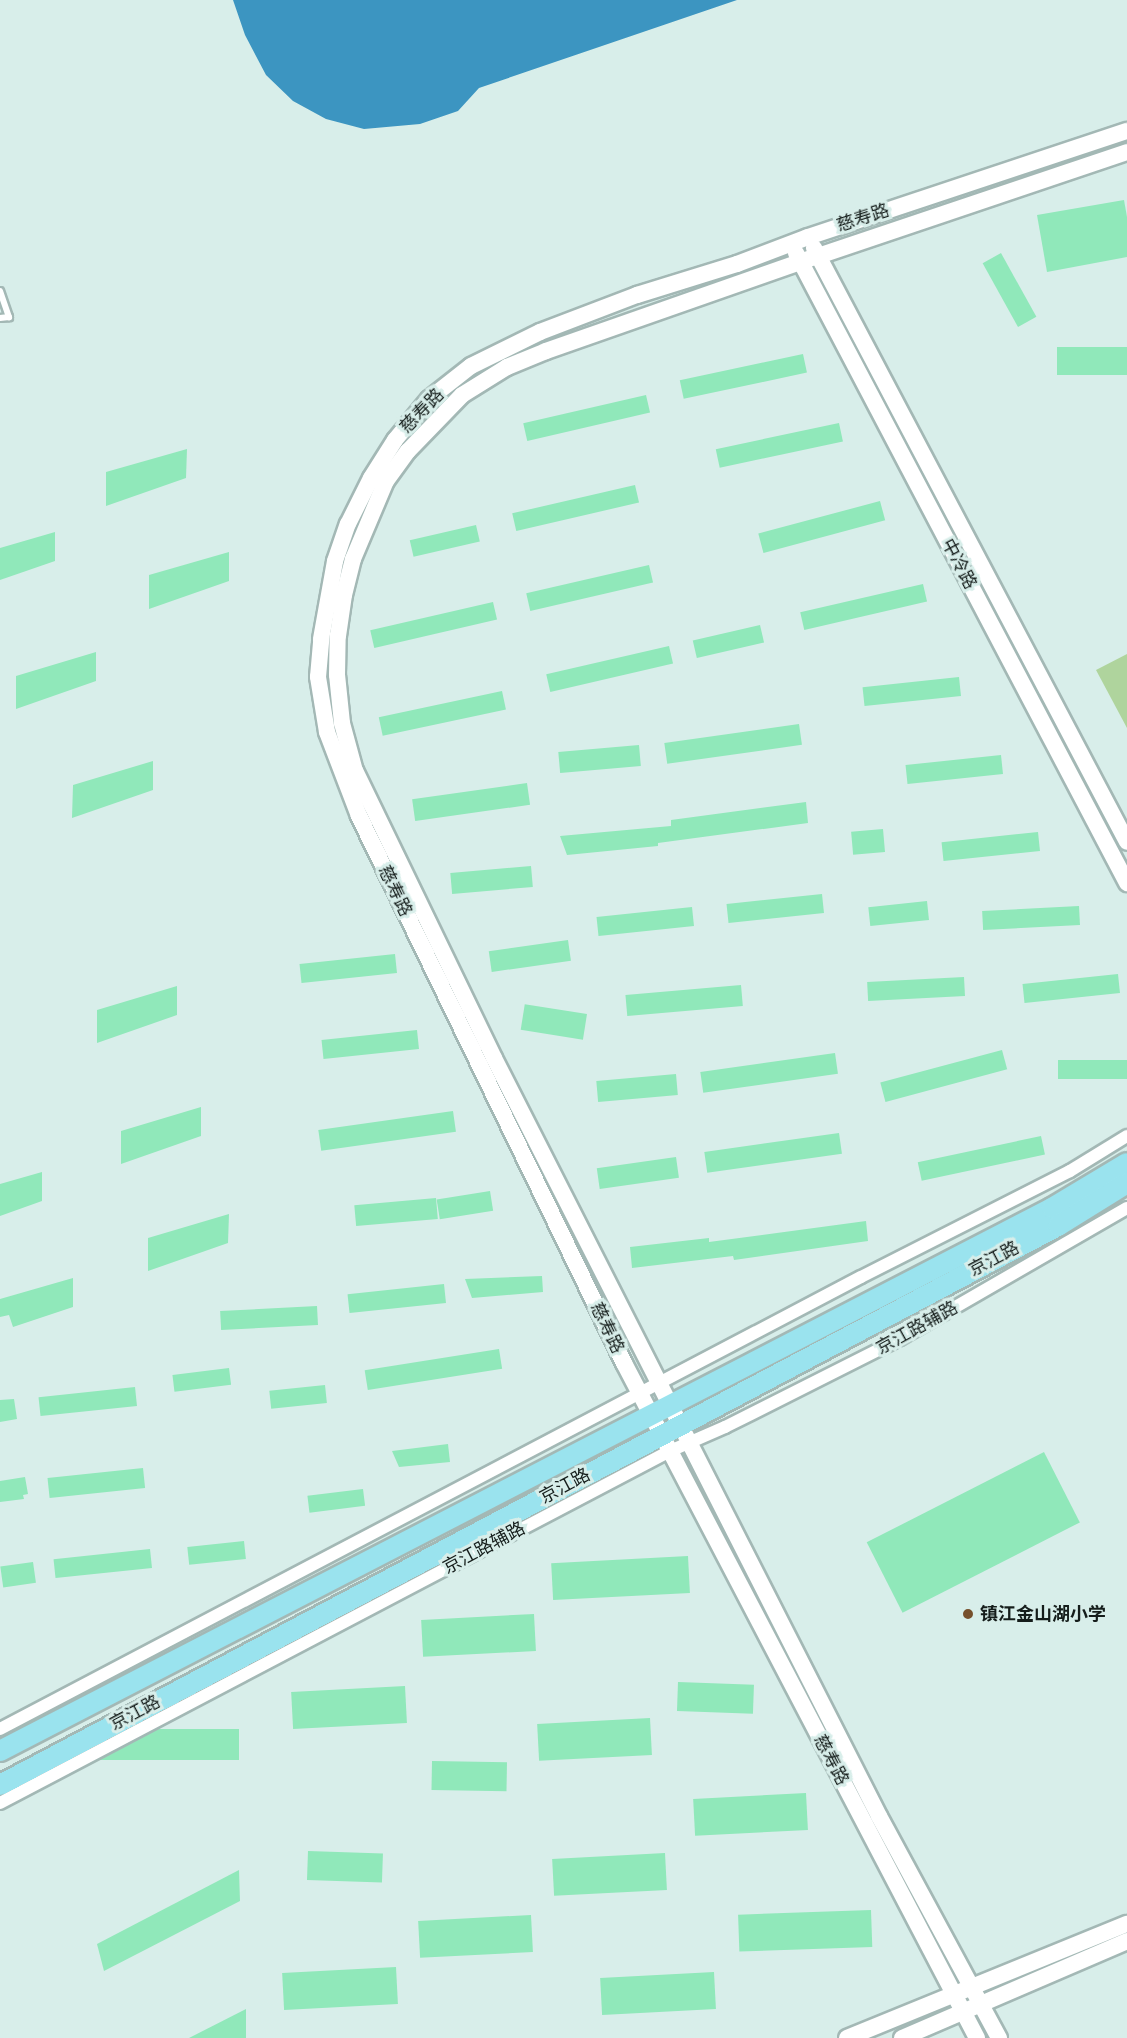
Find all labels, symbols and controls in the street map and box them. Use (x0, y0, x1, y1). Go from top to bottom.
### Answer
street label: 慈寿路 (834, 199, 892, 237)
street label: 慈寿路 (395, 384, 449, 438)
street label: 中冷路 (937, 535, 981, 593)
street label: 慈寿路 (373, 862, 417, 920)
street label: 京江路 (965, 1237, 1023, 1281)
street label: 京江路辅路 (872, 1297, 962, 1359)
street label: 慈寿路 (585, 1299, 629, 1357)
street label: 京江路 (536, 1464, 594, 1508)
street label: 京江路辅路 (439, 1517, 529, 1579)
place label: 镇江金山湖小学 (980, 1603, 1106, 1625)
marker: 镇江金山湖小学 (961, 1607, 975, 1621)
street label: 京江路 (106, 1691, 164, 1735)
street label: 慈寿路 (809, 1731, 853, 1789)

